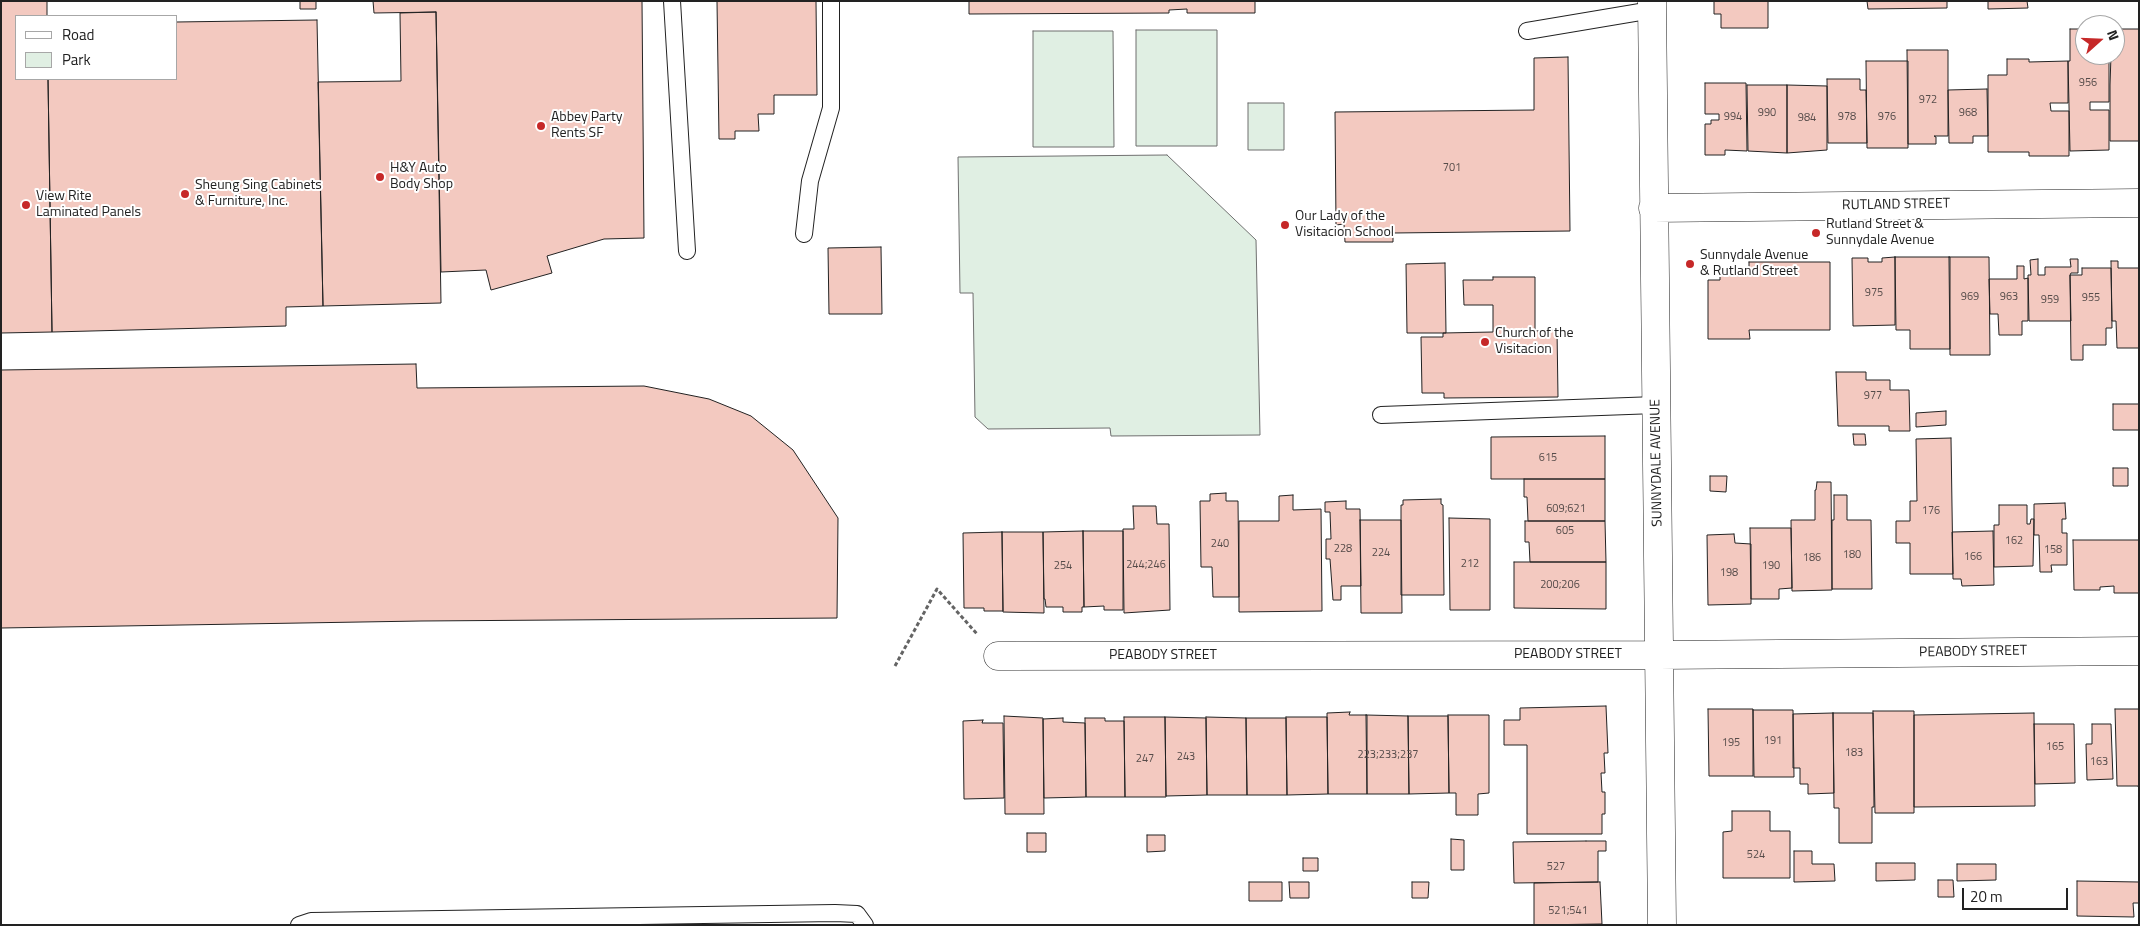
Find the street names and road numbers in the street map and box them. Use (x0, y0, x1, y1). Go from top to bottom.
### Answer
street label: RUTLAND STREET (1842, 196, 1950, 214)
street label: SUNNYDALE AVENUE (1647, 399, 1667, 527)
street label: PEABODY STREET (1919, 643, 2027, 661)
street label: PEABODY STREET (1514, 647, 1622, 663)
street label: PEABODY STREET (1109, 648, 1217, 664)

